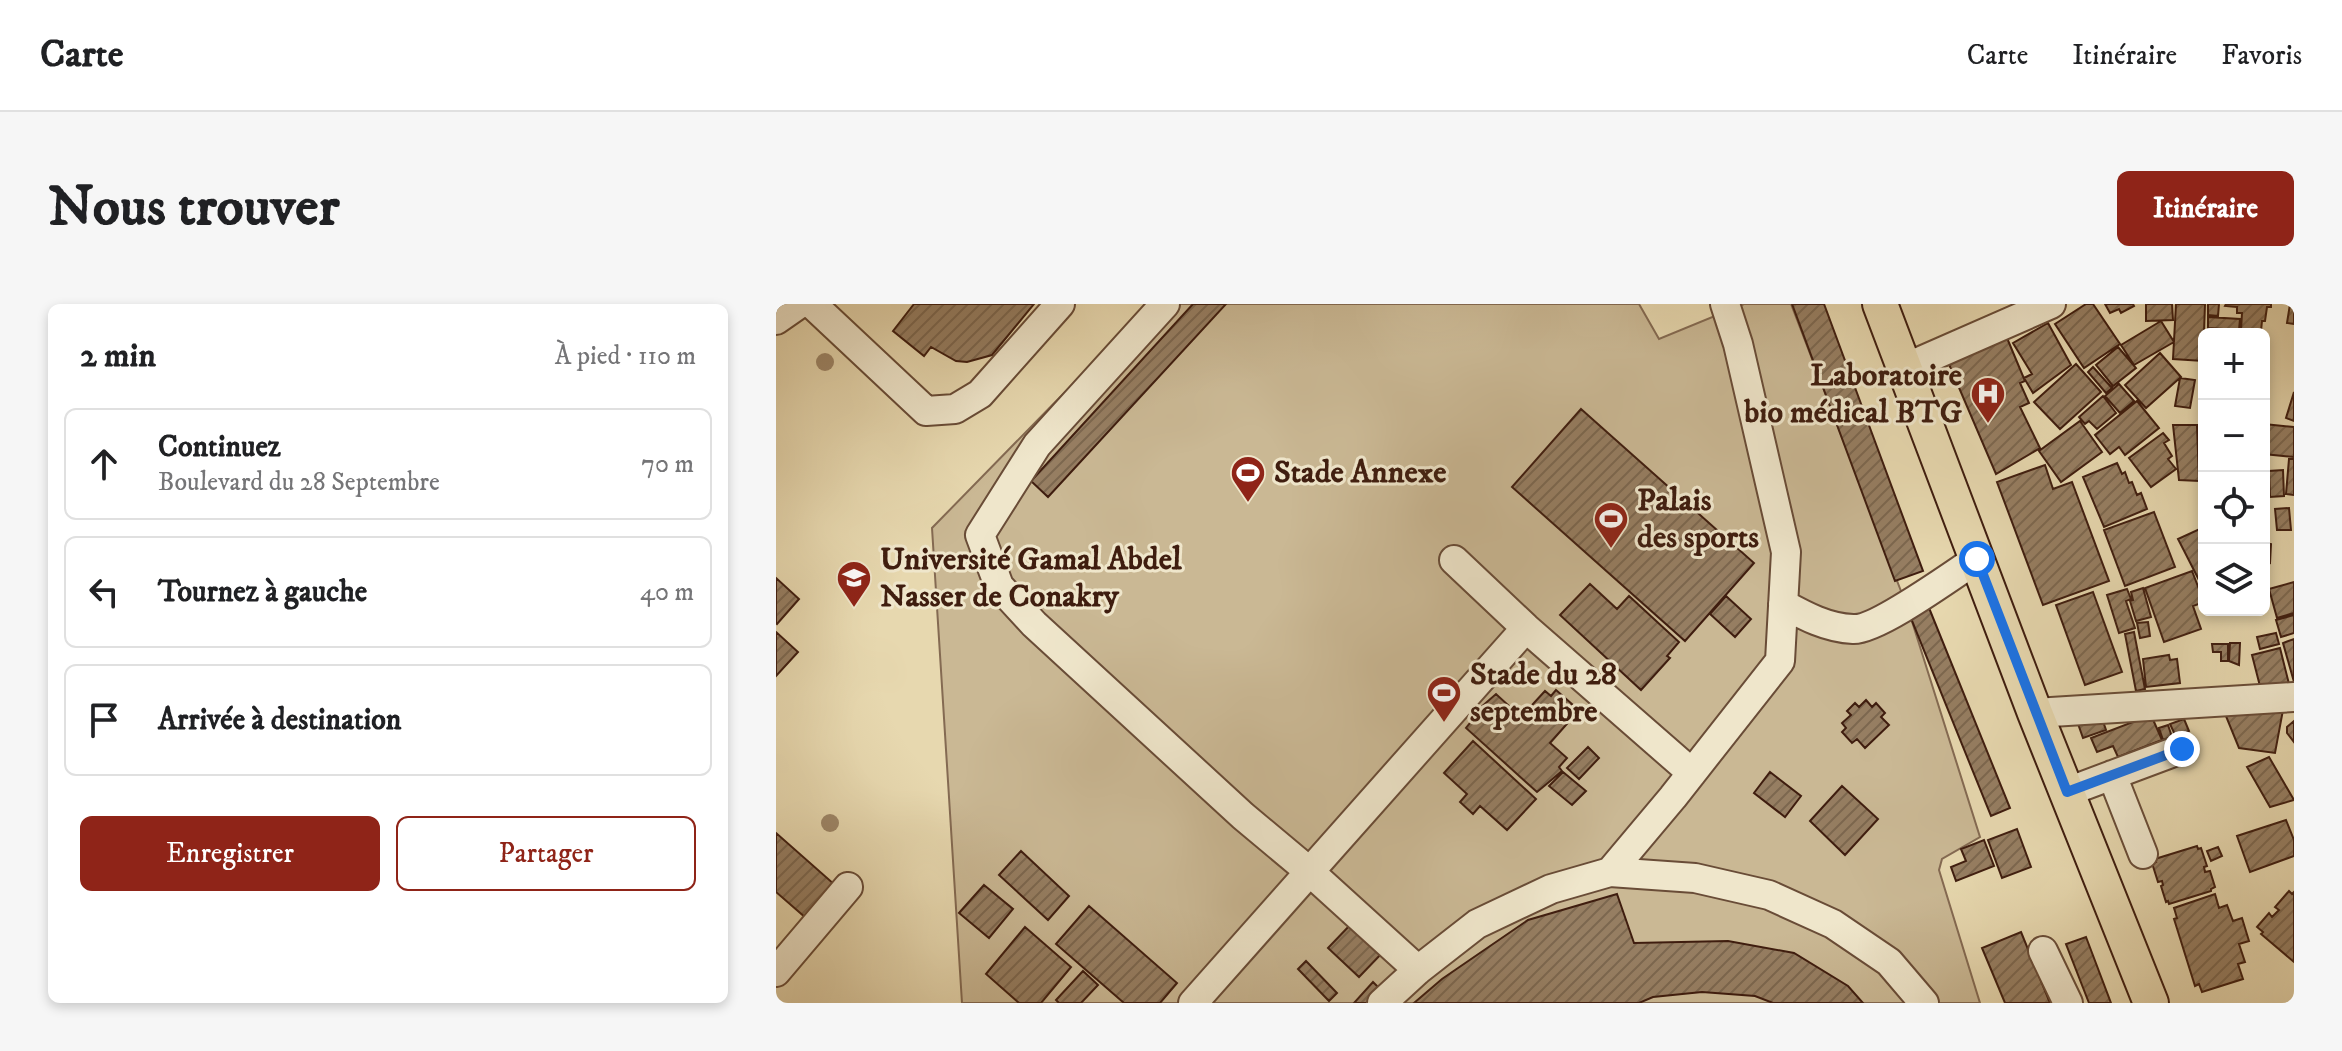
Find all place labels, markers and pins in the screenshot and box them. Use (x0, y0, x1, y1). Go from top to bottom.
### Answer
place label: Laboratoire bio médical BTG (1743, 356, 1963, 433)
hospital icon: Laboratoire bio médical BTG (1969, 375, 2007, 425)
place label: Stade Annexe (1274, 453, 1447, 493)
sports icon: Stade Annexe (1229, 454, 1267, 504)
place label: Palais des sports (1637, 481, 1759, 558)
sports icon: Palais des sports (1592, 500, 1630, 550)
place label: Université Gamal Abdel Nasser de Conakry (880, 540, 1182, 617)
school or university icon: Université Gamal Abdel Nasser de Conakry (835, 559, 873, 609)
place label: Stade du 28 septembre (1470, 655, 1617, 732)
sports icon: Stade du 28 septembre (1425, 674, 1463, 724)

